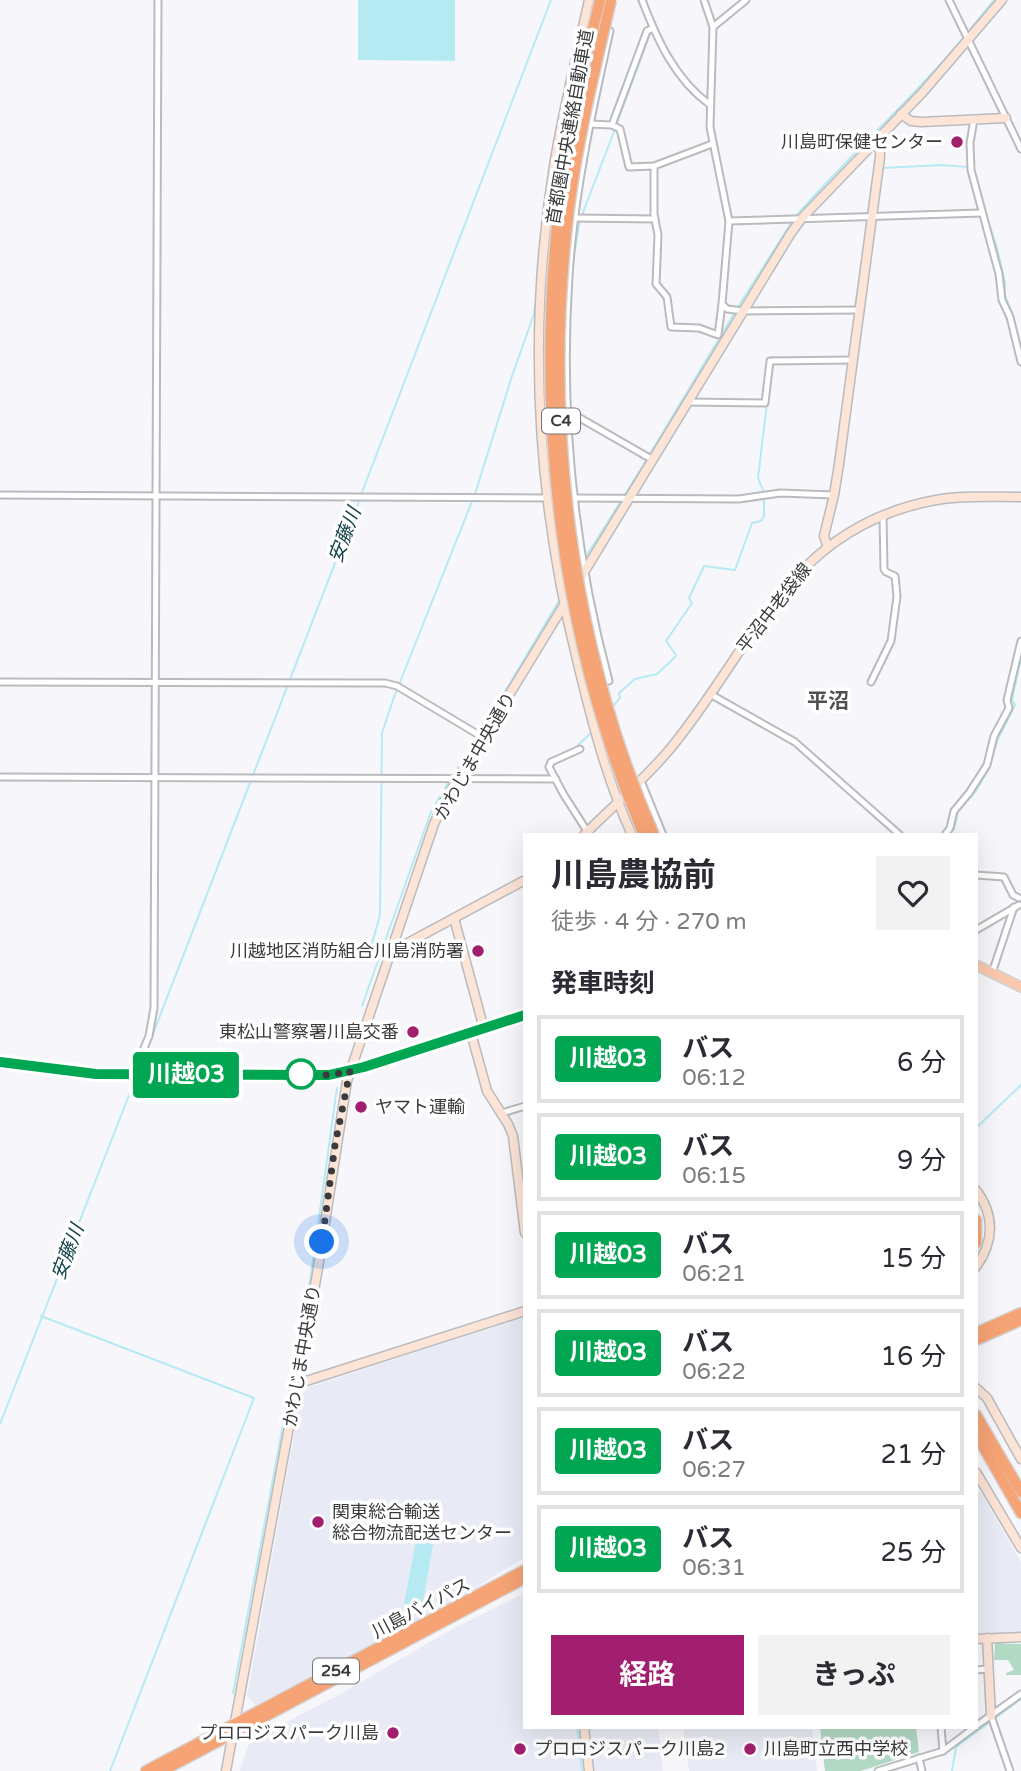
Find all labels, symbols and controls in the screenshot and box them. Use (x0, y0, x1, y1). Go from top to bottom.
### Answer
street label: 首都圏中央連絡自動車道 (542, 28, 598, 226)
place label: 川島町保健センター (781, 131, 943, 153)
marker: 川島町保健センター (949, 134, 965, 150)
road number: C4 (542, 408, 580, 434)
water label: 安藤川 (325, 503, 366, 566)
street label: 平沼中老袋線 (732, 559, 816, 657)
street label: かわじま中央通り (429, 688, 521, 824)
district label: 平沼 (807, 689, 849, 714)
text: 川島農協前 (551, 856, 716, 895)
button: heart (876, 856, 950, 930)
text: 徒歩 · 4 分 · 270 m (551, 908, 747, 936)
place label: 川越地区消防組合川島消防署 (230, 940, 464, 962)
marker: 川越地区消防組合川島消防署 (470, 943, 486, 959)
text: 発車時刻 (551, 968, 655, 999)
place label: 東松山警察署川島交番 (219, 1021, 399, 1043)
marker: 東松山警察署川島交番 (405, 1024, 421, 1040)
text: バス (682, 1033, 734, 1064)
text: 川越03 (569, 1044, 647, 1073)
text: 6 分 (897, 1047, 946, 1078)
line badge: 川越03 (137, 1052, 235, 1098)
unlabelled marker (286, 1059, 316, 1089)
text: 川越03 (147, 1060, 225, 1089)
text: 06:12 (682, 1064, 746, 1092)
place label: ヤマト運輸 (375, 1096, 465, 1118)
marker: ヤマト運輸 (353, 1099, 369, 1115)
text: バス (682, 1131, 734, 1162)
text: 川越03 (569, 1142, 647, 1171)
text: 9 分 (897, 1145, 946, 1176)
text: 06:15 (682, 1162, 746, 1190)
water label: 安藤川 (48, 1220, 89, 1283)
your location (304, 1224, 339, 1259)
text: バス (682, 1229, 734, 1260)
text: 川越03 (569, 1240, 647, 1269)
text: 15 分 (881, 1243, 946, 1274)
text: 06:21 (682, 1260, 746, 1288)
street label: かわじま中央通り (279, 1283, 325, 1429)
text: バス (682, 1327, 734, 1358)
text: 川越03 (569, 1338, 647, 1367)
text: 16 分 (881, 1341, 946, 1372)
text: 06:22 (682, 1358, 746, 1386)
text: バス (682, 1425, 734, 1456)
text: 川越03 (569, 1436, 647, 1465)
text: 21 分 (881, 1439, 946, 1470)
text: 06:27 (682, 1456, 746, 1484)
place label: 関東総合輸送 総合物流配送センター (332, 1501, 512, 1544)
marker: 関東総合輸送 総合物流配送センター (310, 1514, 326, 1530)
text: バス (682, 1523, 734, 1554)
text: 川越03 (569, 1534, 647, 1563)
text: 25 分 (881, 1537, 946, 1568)
text: 06:31 (682, 1554, 746, 1582)
street label: 川島バイパス (368, 1573, 474, 1643)
button: 経路 (551, 1635, 744, 1715)
button: きっぷ (758, 1635, 950, 1715)
road number: 254 (313, 1658, 359, 1684)
place label: プロロジスパーク川島 (199, 1722, 379, 1744)
marker: プロロジスパーク川島 (385, 1725, 401, 1741)
place label: プロロジスパーク川島2 (534, 1738, 725, 1760)
place label: 川島町立西中学校 (764, 1738, 908, 1760)
marker: プロロジスパーク川島2 (512, 1741, 528, 1757)
marker: 川島町立西中学校 (742, 1741, 758, 1757)

